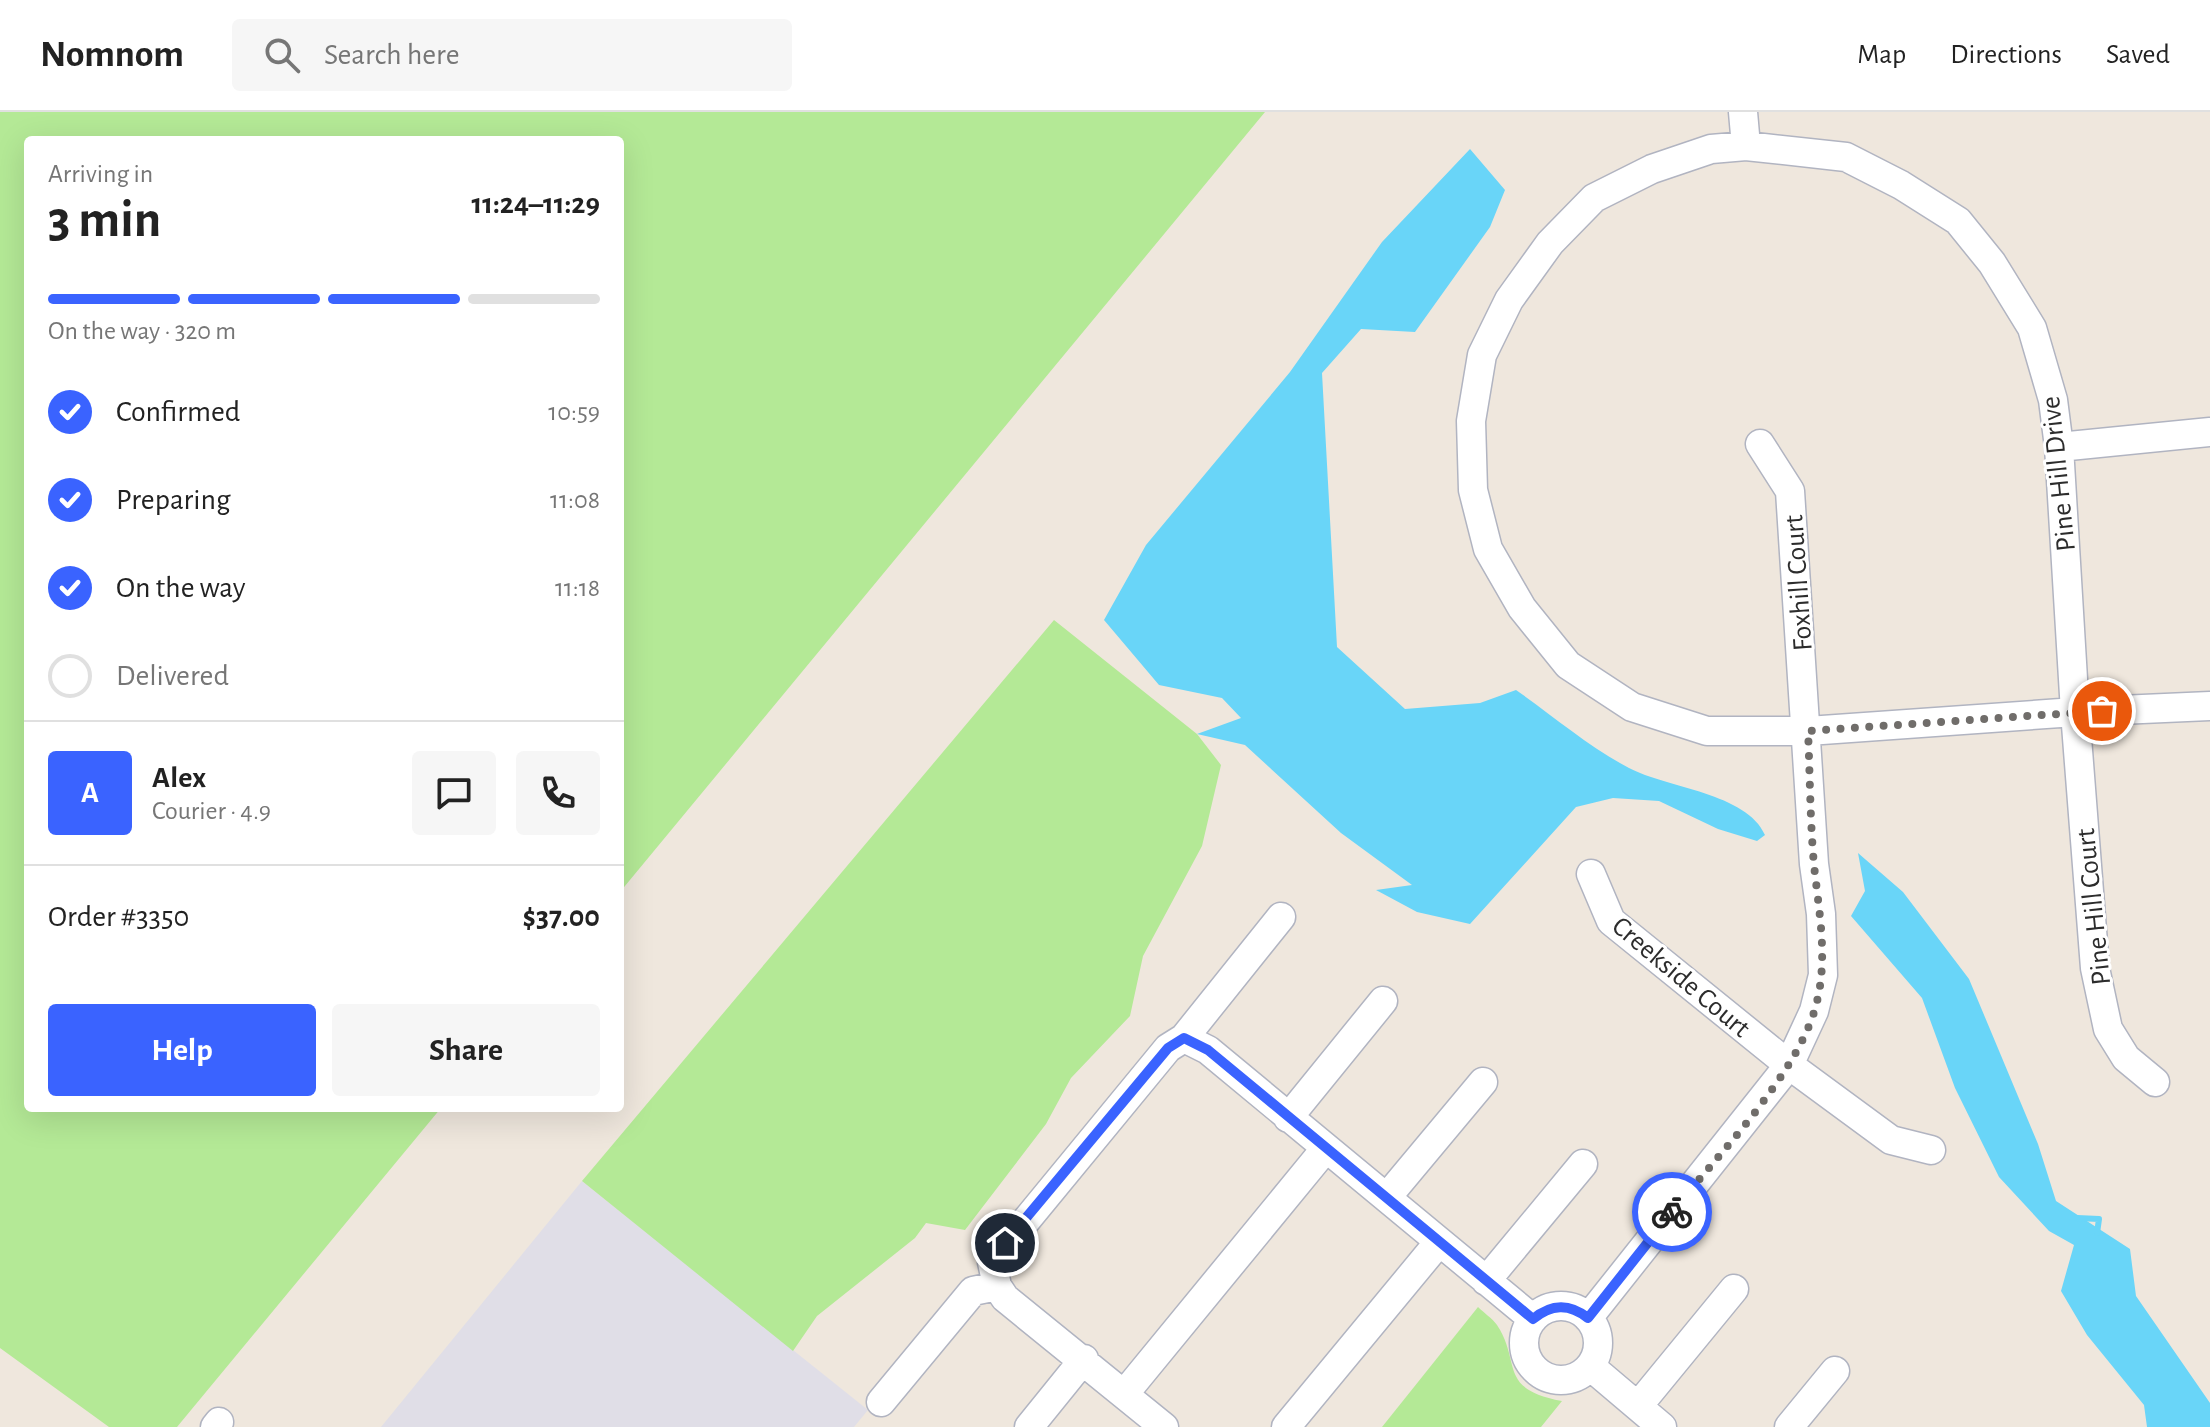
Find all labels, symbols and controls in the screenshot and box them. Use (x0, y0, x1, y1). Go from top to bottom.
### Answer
search box (232, 19, 792, 91)
icon: search (260, 33, 304, 77)
text: Nomnom (40, 36, 184, 74)
text: Search here (324, 40, 460, 70)
text: Map (1857, 41, 1906, 69)
text: Directions (1950, 41, 2062, 69)
text: Saved (2106, 41, 2170, 69)
text: Arriving in (48, 161, 153, 187)
text: 11:24–11:29 (471, 189, 600, 219)
text: 3 min (48, 194, 161, 246)
text: On the way · 320 m (48, 318, 236, 344)
icon: check (48, 390, 92, 434)
street label: Pine Hill Drive (2037, 395, 2081, 553)
text: Confirmed (116, 397, 240, 427)
text: 10:59 (548, 399, 600, 425)
icon: check (48, 478, 92, 522)
text: Preparing (116, 485, 231, 515)
text: 11:08 (550, 487, 600, 513)
street label: Foxhill Court (1780, 514, 1818, 652)
icon: check (48, 566, 92, 610)
text: On the way (116, 573, 245, 603)
text: 11:18 (555, 575, 600, 601)
text: Delivered (116, 661, 229, 691)
pin (2068, 677, 2136, 745)
icon: bag (2080, 689, 2124, 733)
button: chat (412, 751, 496, 835)
button: phone (516, 751, 600, 835)
text: Alex (152, 763, 206, 793)
text: A (81, 778, 99, 808)
text: Courier · 4.9 (152, 798, 271, 824)
street label: Pine Hill Court (2072, 827, 2116, 987)
text: Order #3350 (48, 902, 189, 932)
text: $37.00 (522, 902, 600, 932)
street label: Creekside Court (1606, 912, 1755, 1043)
button: Help (48, 1004, 316, 1096)
button: Share (332, 1004, 600, 1096)
courier (1632, 1172, 1712, 1252)
icon: bike (1650, 1190, 1694, 1234)
pin (971, 1209, 1039, 1277)
icon: home (983, 1221, 1027, 1265)

